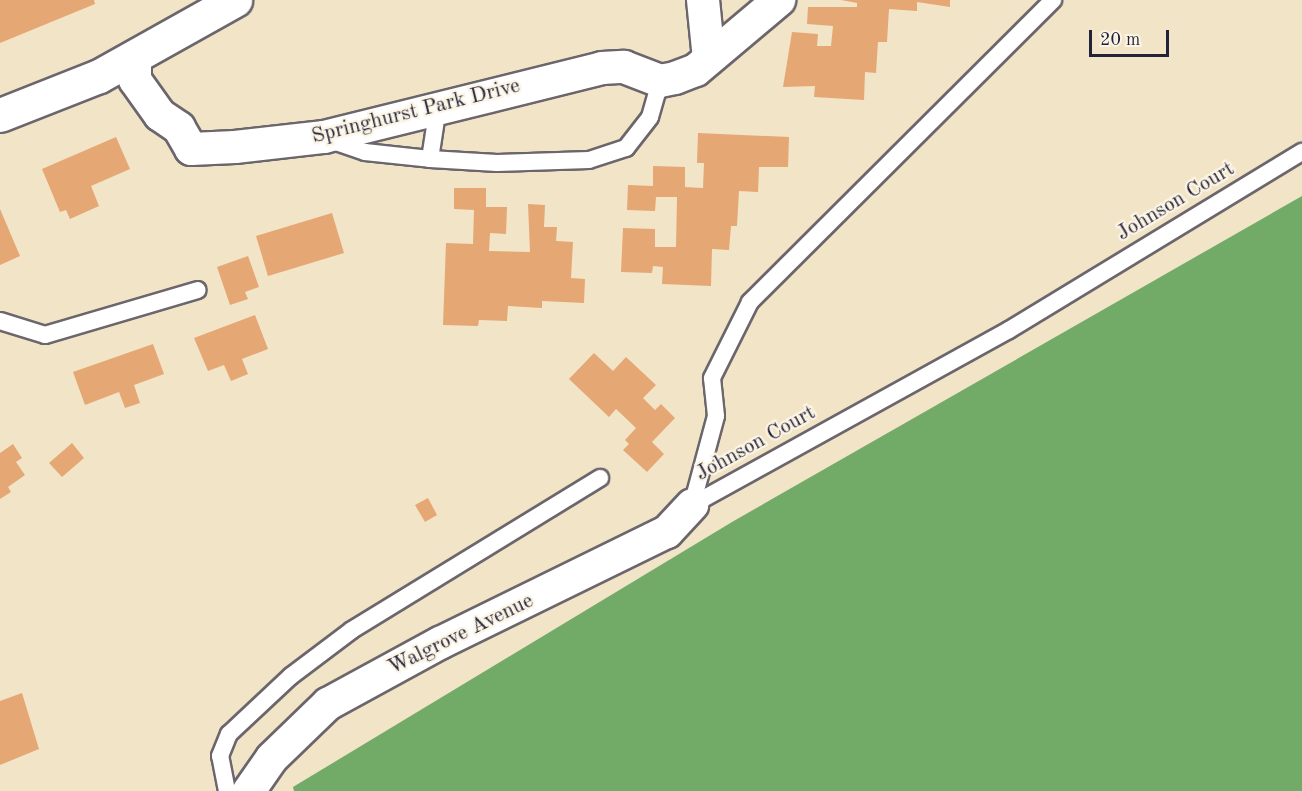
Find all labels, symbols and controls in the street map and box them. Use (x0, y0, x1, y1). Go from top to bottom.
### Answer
scale bar (1092, 18, 1172, 56)
text: 20 m (1100, 31, 1140, 49)
street label: Springhurst Park Drive (309, 74, 523, 150)
street label: Johnson Court (1113, 157, 1239, 247)
street label: Johnson Court (692, 401, 820, 487)
street label: Walgrove Avenue (384, 589, 538, 681)

